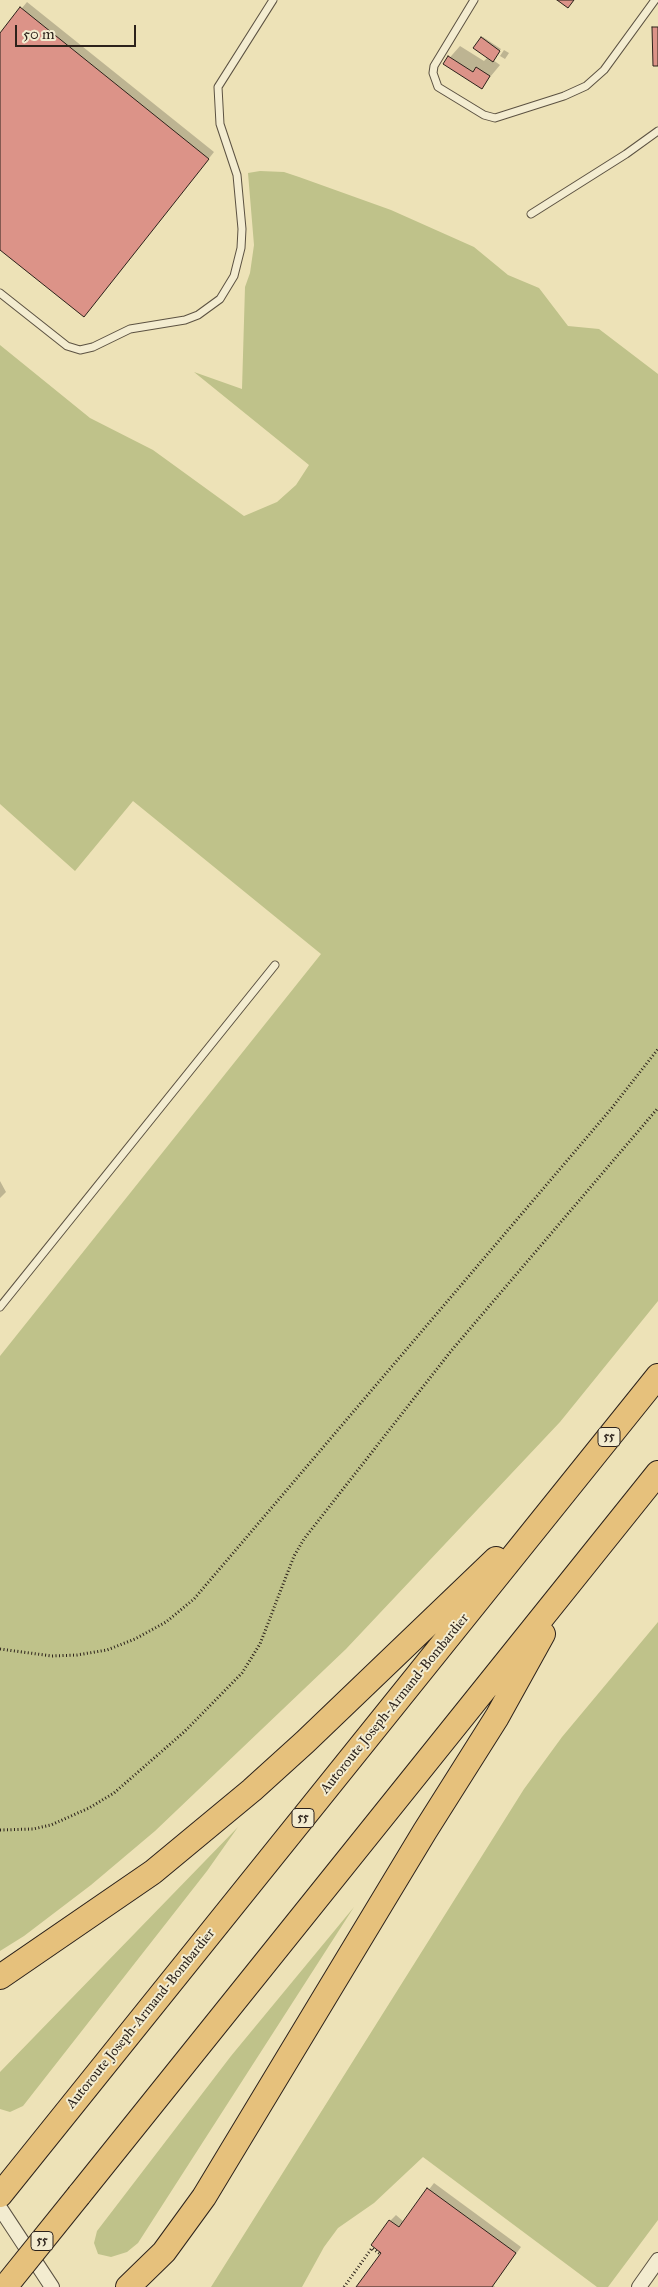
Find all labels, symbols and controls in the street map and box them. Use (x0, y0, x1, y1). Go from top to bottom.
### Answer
scale bar (18, 15, 139, 47)
text: 50 m (23, 25, 55, 43)
road number: 55 (598, 1428, 620, 1446)
street label: Autoroute Joseph-Armand-Bombardier (317, 1611, 473, 1797)
road number: 55 (292, 1809, 314, 1828)
street label: Autoroute Joseph-Armand-Bombardier (63, 1926, 219, 2112)
road number: 55 (31, 2232, 53, 2250)

